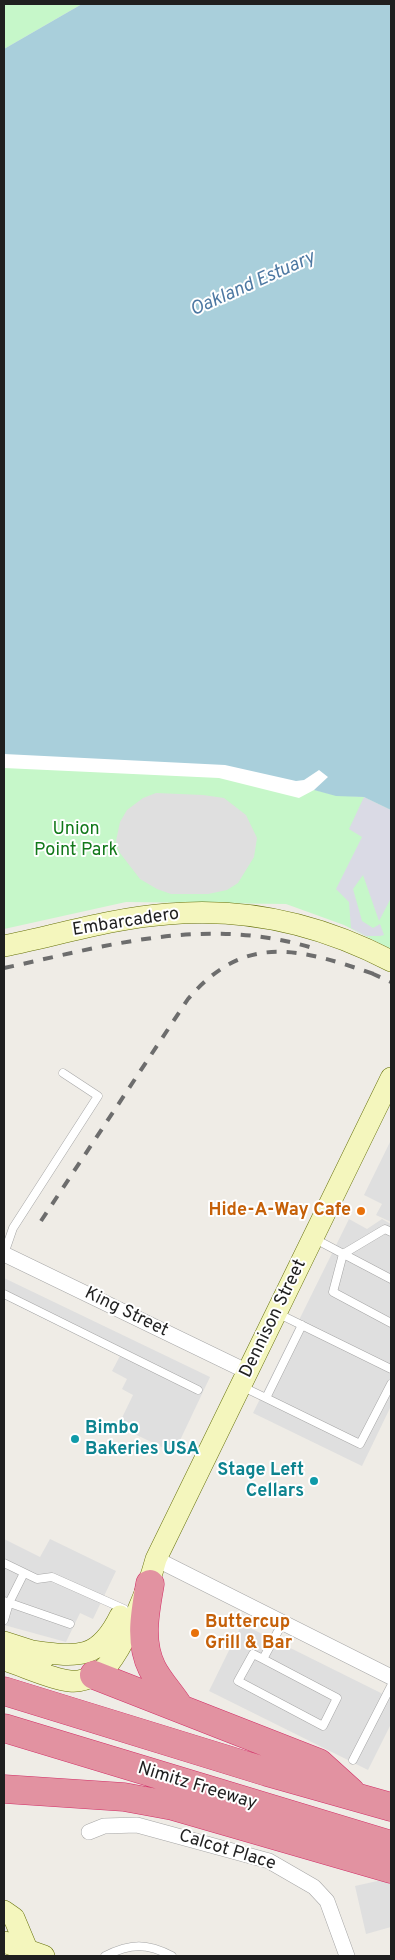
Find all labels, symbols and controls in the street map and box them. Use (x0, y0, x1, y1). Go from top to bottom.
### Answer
water label: Oakland Estuary (187, 247, 319, 323)
park label: Union Point Park (34, 819, 118, 862)
street label: Embarcadero (71, 904, 181, 942)
place label: Hide-A-Way Cafe (209, 1200, 351, 1222)
marker: Hide-A-Way Cafe (355, 1205, 367, 1217)
street label: Dennison Street (236, 1256, 312, 1382)
street label: King Street (80, 1283, 172, 1343)
place label: Bimbo Bakeries USA (85, 1418, 199, 1460)
marker: Bimbo Bakeries USA (69, 1433, 81, 1445)
place label: Stage Left Cellars (217, 1460, 304, 1502)
marker: Stage Left Cellars (308, 1475, 320, 1487)
place label: Buttercup Grill & Bar (205, 1612, 292, 1655)
marker: Buttercup Grill & Bar (189, 1627, 201, 1639)
street label: Nimitz Freeway (135, 1759, 259, 1815)
street label: Calcot Place (176, 1826, 278, 1876)

